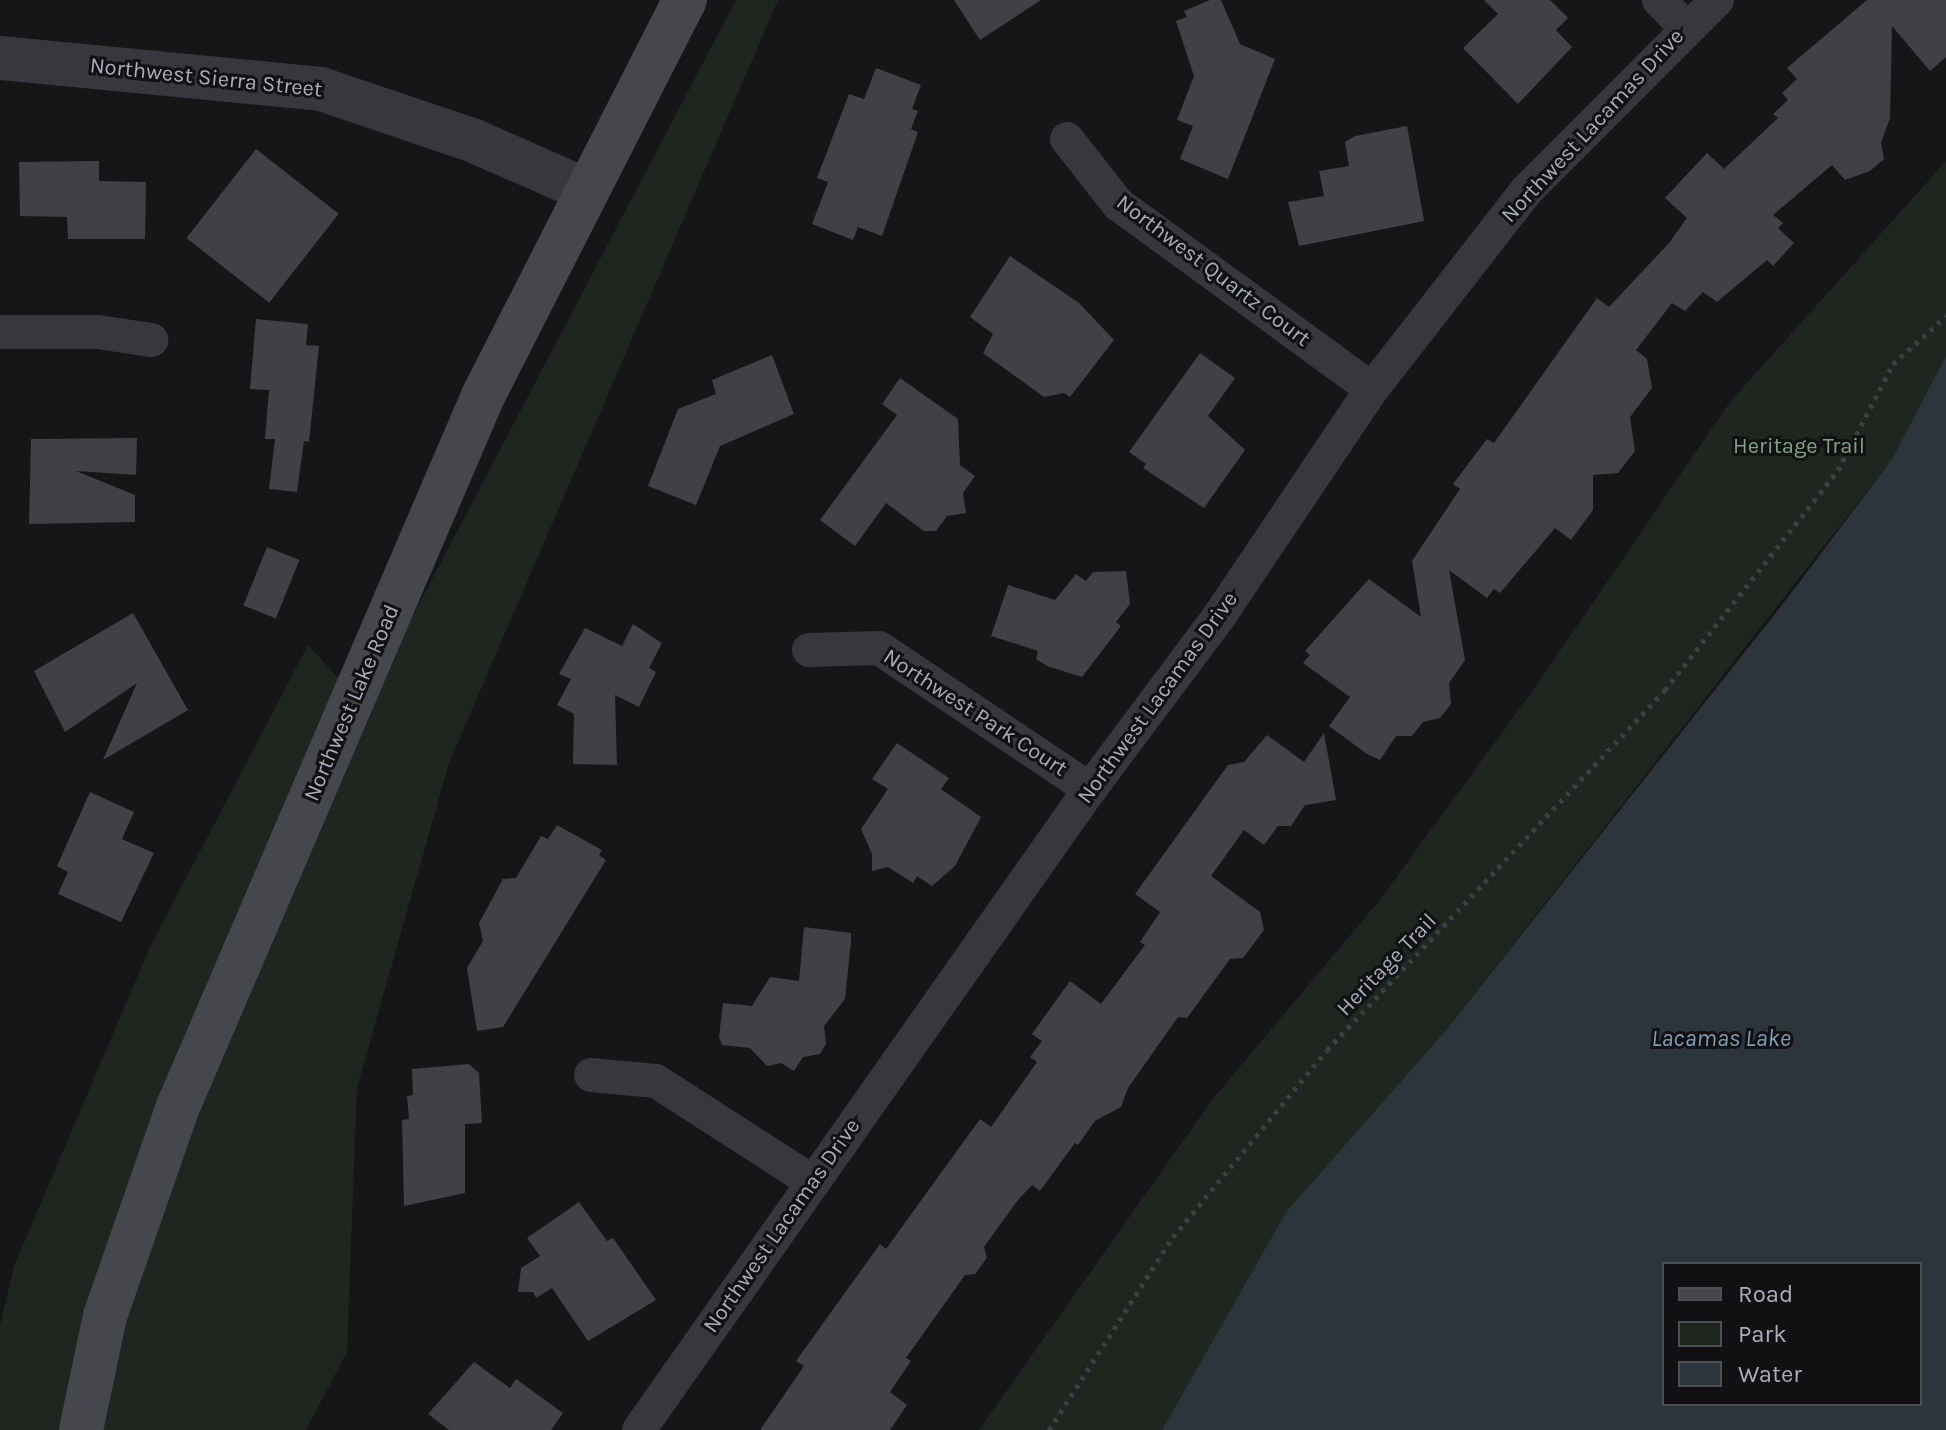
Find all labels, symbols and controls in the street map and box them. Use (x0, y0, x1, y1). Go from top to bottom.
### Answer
street label: Northwest Lacamas Drive (1496, 24, 1690, 228)
street label: Northwest Sierra Street (88, 53, 324, 103)
street label: Northwest Quartz Court (1111, 190, 1315, 352)
park label: Heritage Trail (1733, 434, 1865, 460)
street label: Northwest Lacamas Drive (1072, 587, 1244, 809)
street label: Northwest Lake Road (299, 601, 405, 805)
street label: Northwest Park Court (878, 644, 1072, 782)
street label: Heritage Trail (1332, 908, 1442, 1022)
water label: Lacamas Lake (1651, 1025, 1791, 1053)
street label: Northwest Lacamas Drive (698, 1114, 866, 1338)
legend (1662, 1262, 1922, 1406)
text: Road (1738, 1280, 1793, 1308)
text: Park (1738, 1320, 1787, 1348)
text: Water (1738, 1360, 1802, 1388)

